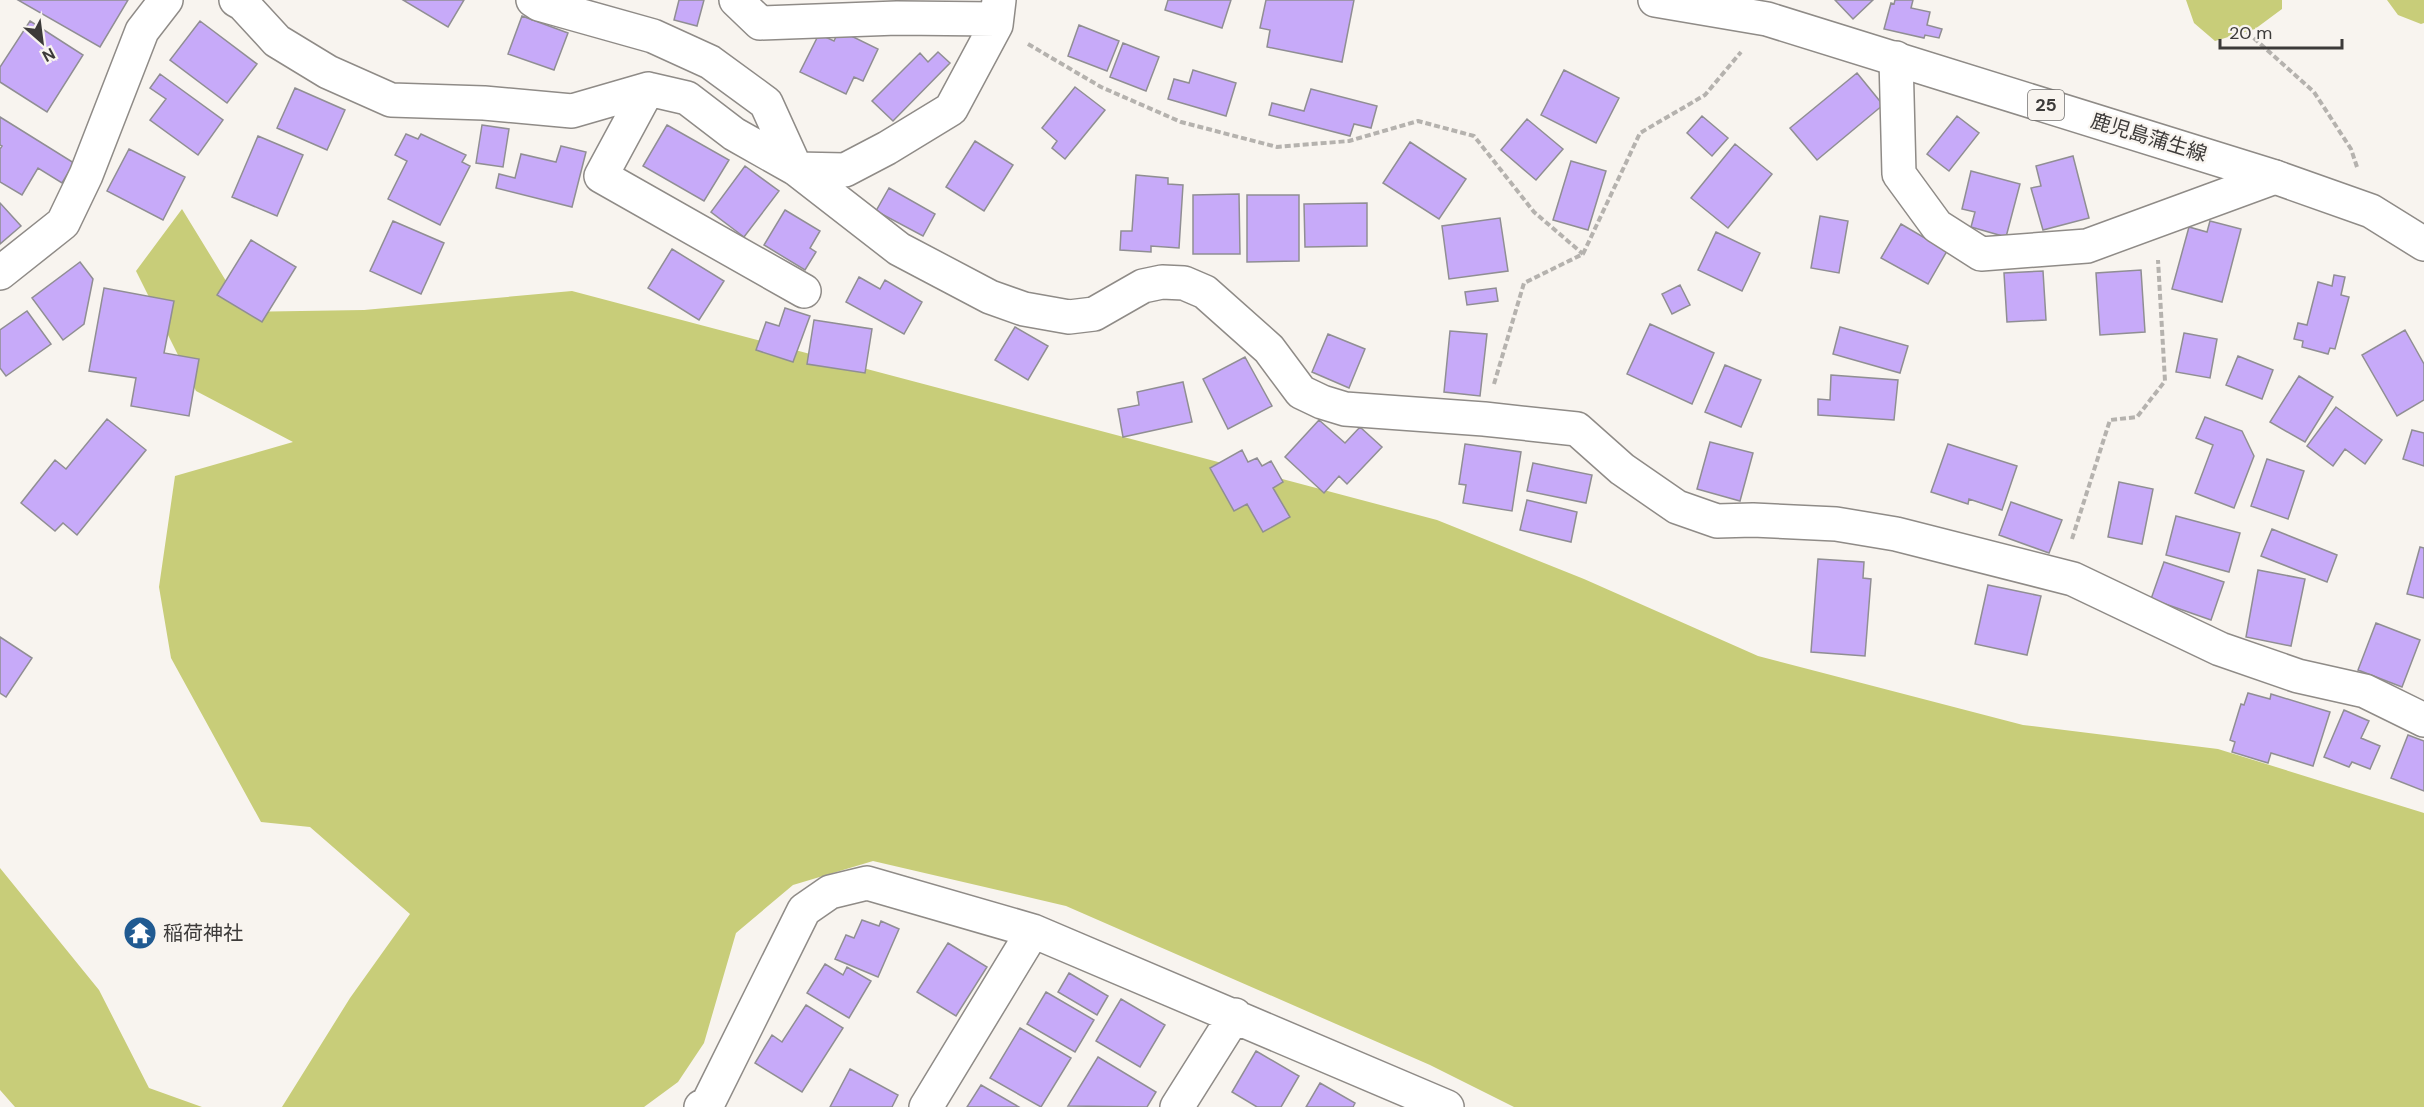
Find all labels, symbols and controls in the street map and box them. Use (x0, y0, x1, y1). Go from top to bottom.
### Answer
north arrow (12, 12, 72, 72)
scale bar (2220, 12, 2342, 50)
text: 20 m (2229, 21, 2272, 45)
text: N (39, 43, 59, 67)
road number: 25 (2028, 90, 2064, 120)
street label: 鹿児島蒲生線 (2088, 107, 2210, 167)
temple icon: 稲荷神社 (122, 915, 158, 951)
place label: 稲荷神社 (163, 920, 243, 946)

